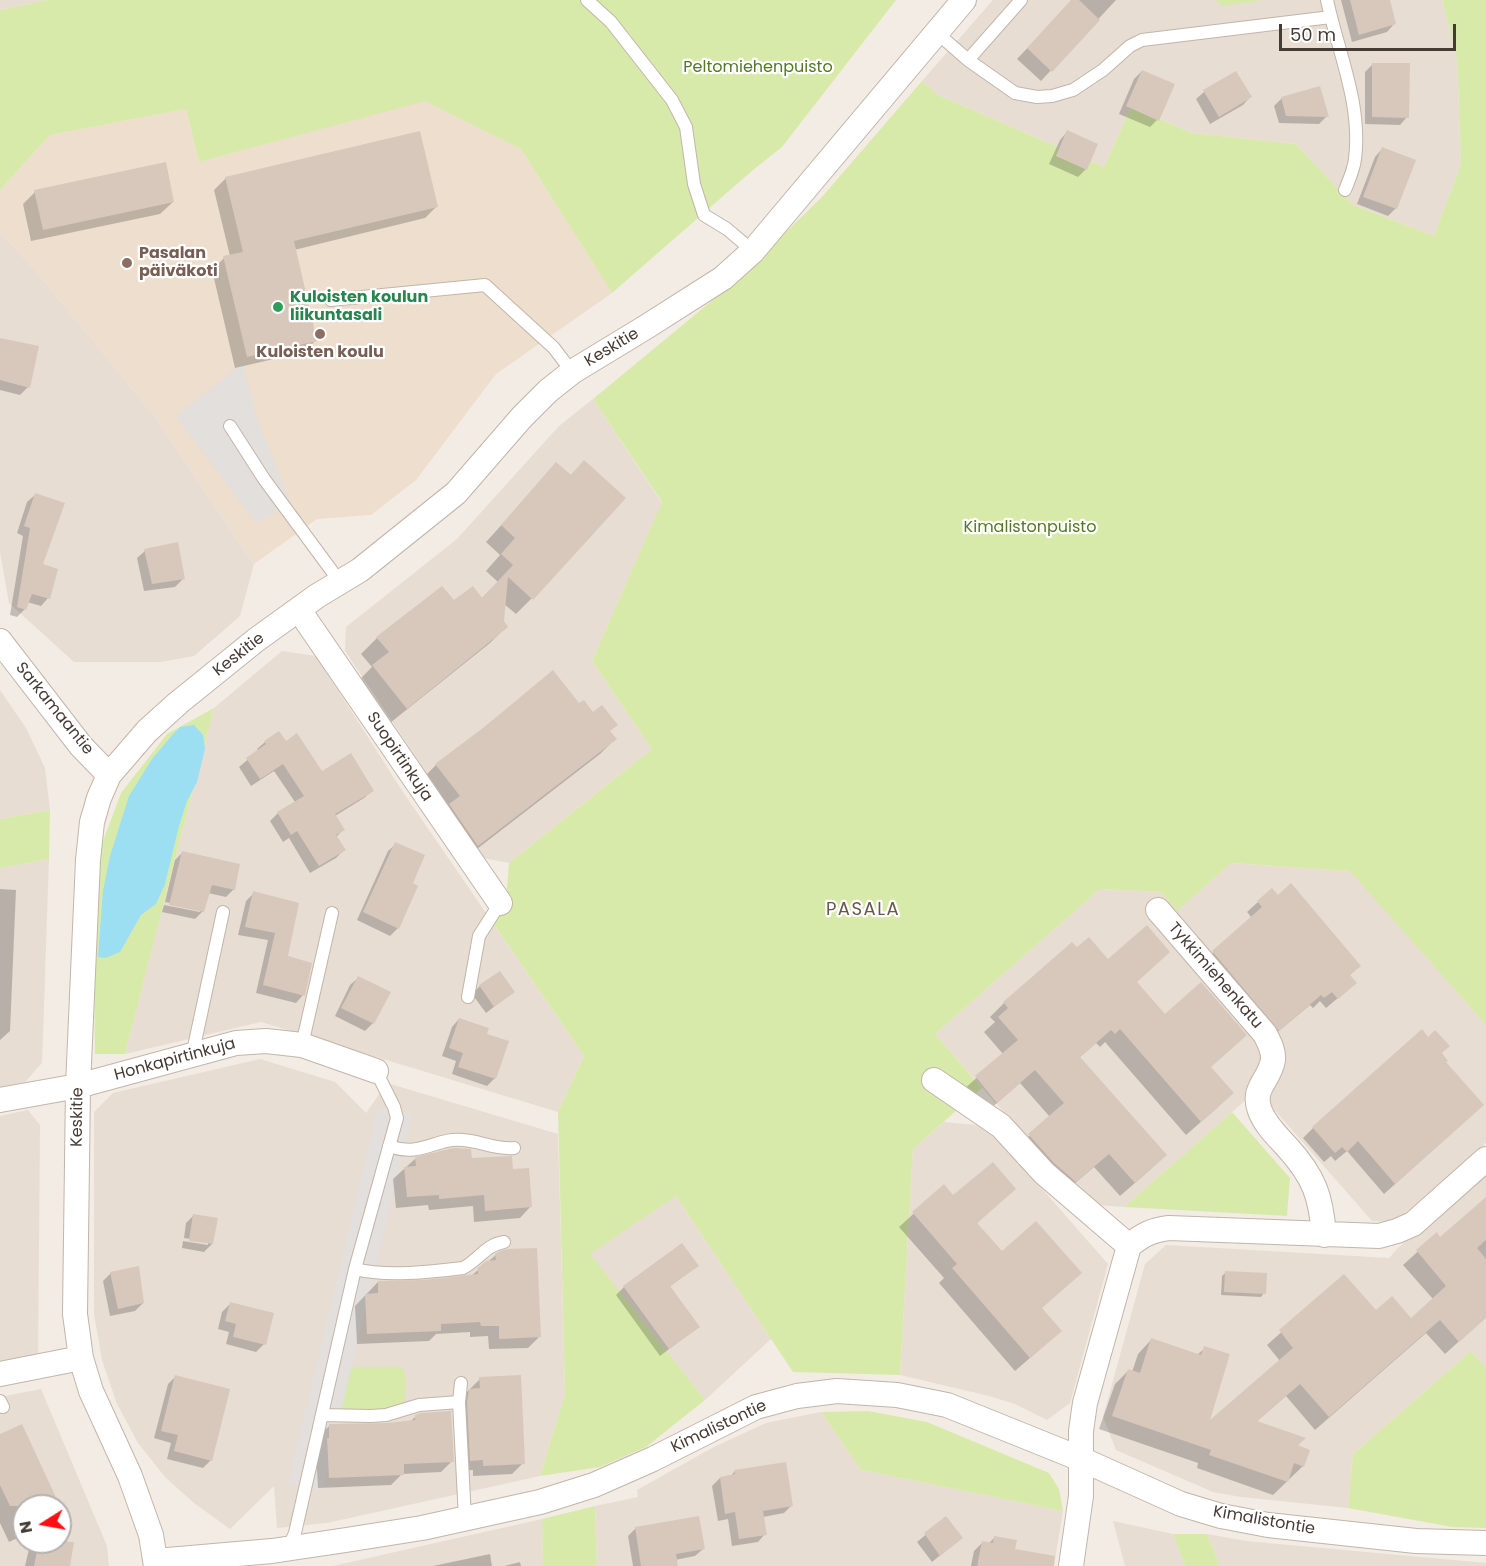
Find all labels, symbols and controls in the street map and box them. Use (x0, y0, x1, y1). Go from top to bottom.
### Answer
scale bar (1282, 12, 1459, 50)
text: 50 m (1290, 22, 1336, 47)
park label: Peltomiehenpuisto (683, 58, 833, 78)
place label: Pasalan päiväkoti (139, 244, 218, 282)
marker: Pasalan päiväkoti (120, 256, 134, 270)
place label: Kuloisten koulun liikuntasali (290, 288, 428, 326)
marker: Kuloisten koulun liikuntasali (271, 300, 285, 314)
street label: Keskitie (581, 324, 643, 372)
marker: Kuloisten koulu (313, 327, 327, 341)
place label: Kuloisten koulu (256, 343, 384, 363)
park label: Kimalistonpuisto (964, 518, 1096, 538)
street label: Keskitie (210, 629, 268, 681)
street label: Sarkamaantie (11, 659, 97, 759)
street label: Suopirtinkuja (362, 709, 436, 805)
district label: PASALA (826, 899, 900, 921)
street label: Tykkimiehenkatu (1164, 919, 1266, 1033)
street label: Honkapirtinkuja (112, 1035, 238, 1085)
street label: Keskitie (68, 1087, 88, 1147)
street label: Kimalistontie (668, 1397, 770, 1457)
north arrow (12, 1494, 72, 1554)
street label: Kimalistontie (1212, 1503, 1316, 1539)
text: N (13, 1519, 38, 1535)

